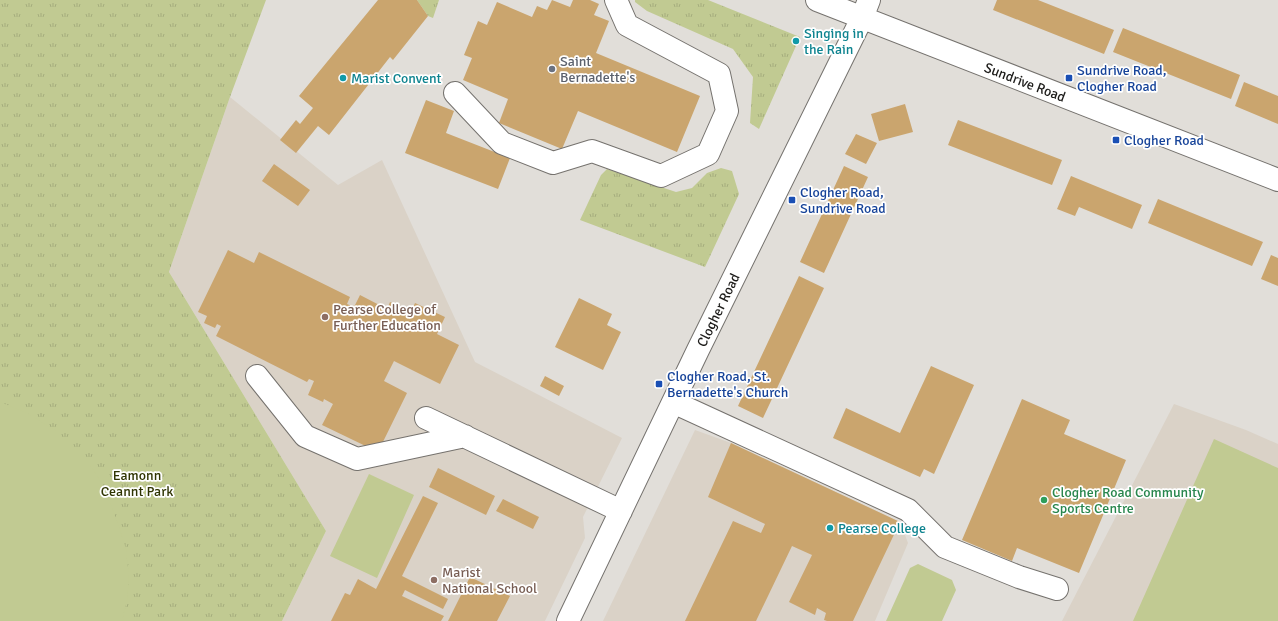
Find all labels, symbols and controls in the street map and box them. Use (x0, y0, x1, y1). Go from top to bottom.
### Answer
place label: Singing in the Rain (804, 25, 864, 58)
marker: Singing in the Rain (791, 36, 801, 46)
place label: Saint Bernadette's (560, 53, 635, 86)
street label: Sundrive Road (982, 59, 1068, 106)
place label: Sundrive Road, Clogher Road (1077, 62, 1167, 95)
marker: Saint Bernadette's (547, 64, 557, 74)
place label: Marist Convent (351, 70, 442, 87)
marker: Marist Convent (338, 73, 348, 83)
marker: Sundrive Road, Clogher Road (1064, 73, 1074, 83)
place label: Clogher Road (1124, 132, 1204, 149)
marker: Clogher Road (1111, 135, 1121, 145)
place label: Clogher Road, Sundrive Road (800, 184, 886, 217)
marker: Clogher Road, Sundrive Road (787, 195, 797, 205)
street label: Clogher Road (693, 271, 744, 350)
place label: Pearse College of Further Education (333, 301, 441, 334)
marker: Pearse College of Further Education (320, 312, 330, 322)
place label: Clogher Road, St. Bernadette's Church (667, 368, 788, 401)
marker: Clogher Road, St. Bernadette's Church (654, 379, 664, 389)
park label: Eamonn Ceannt Park (101, 467, 173, 500)
place label: Clogher Road Community Sports Centre (1052, 484, 1204, 517)
marker: Clogher Road Community Sports Centre (1039, 495, 1049, 505)
place label: Pearse College (838, 520, 926, 537)
marker: Pearse College (825, 523, 835, 533)
place label: Marist National School (442, 564, 537, 597)
marker: Marist National School (429, 575, 439, 585)

